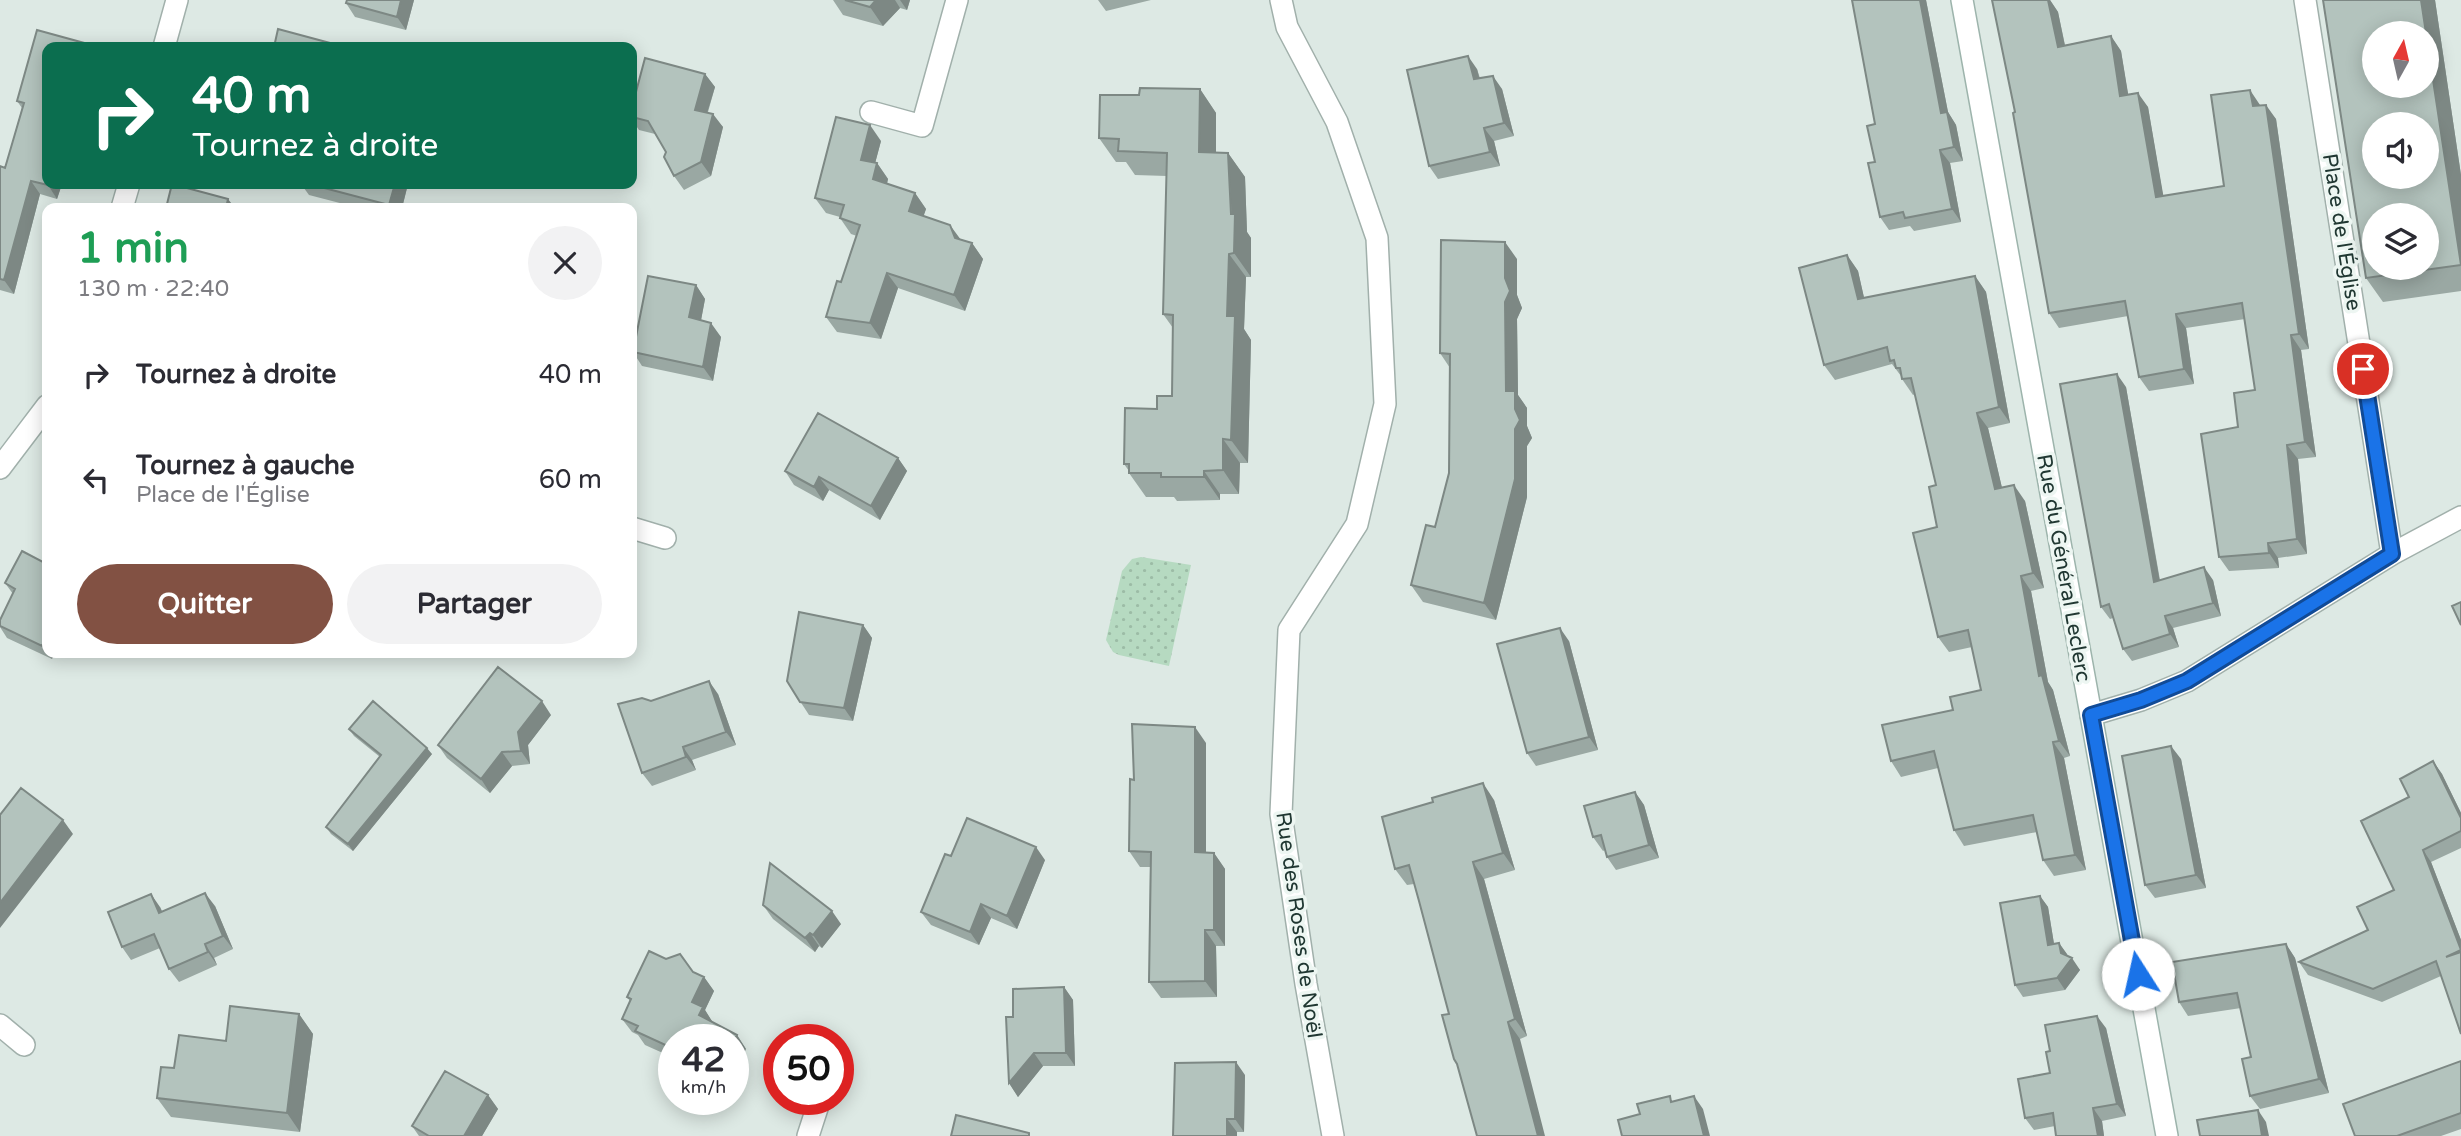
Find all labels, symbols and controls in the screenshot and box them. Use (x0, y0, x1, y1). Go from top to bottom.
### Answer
north arrow (2362, 21, 2440, 98)
map controls (2362, 21, 2439, 280)
text: 40 m (192, 67, 311, 126)
icon: right (77, 70, 168, 161)
button: sound (2362, 112, 2439, 189)
text: Tournez à droite (192, 127, 438, 165)
street label: Place de l'Église (2317, 152, 2366, 313)
button: layers (2362, 203, 2439, 280)
text: 1 min (77, 223, 189, 274)
button: close (528, 226, 602, 300)
text: 130 m · 22:40 (77, 275, 229, 303)
pin (2333, 339, 2393, 399)
icon: arrive (2344, 350, 2382, 388)
icon: right (77, 356, 115, 394)
text: Tournez à droite (136, 359, 336, 390)
text: 40 m (539, 359, 602, 390)
text: Tournez à gauche (136, 450, 355, 481)
street label: Rue du Général Leclerc (2031, 452, 2096, 684)
icon: left (77, 461, 115, 499)
text: 60 m (539, 464, 602, 495)
text: Place de l'Église (136, 481, 310, 509)
button: Quitter (77, 564, 333, 644)
button: Partager (347, 564, 602, 644)
street label: Rue des Roses de Noël (1270, 810, 1327, 1040)
position arrow (2101, 937, 2175, 1011)
speed limit sign: 50 (763, 1024, 854, 1115)
text: 42 (682, 1039, 725, 1081)
text: km/h (681, 1076, 726, 1098)

